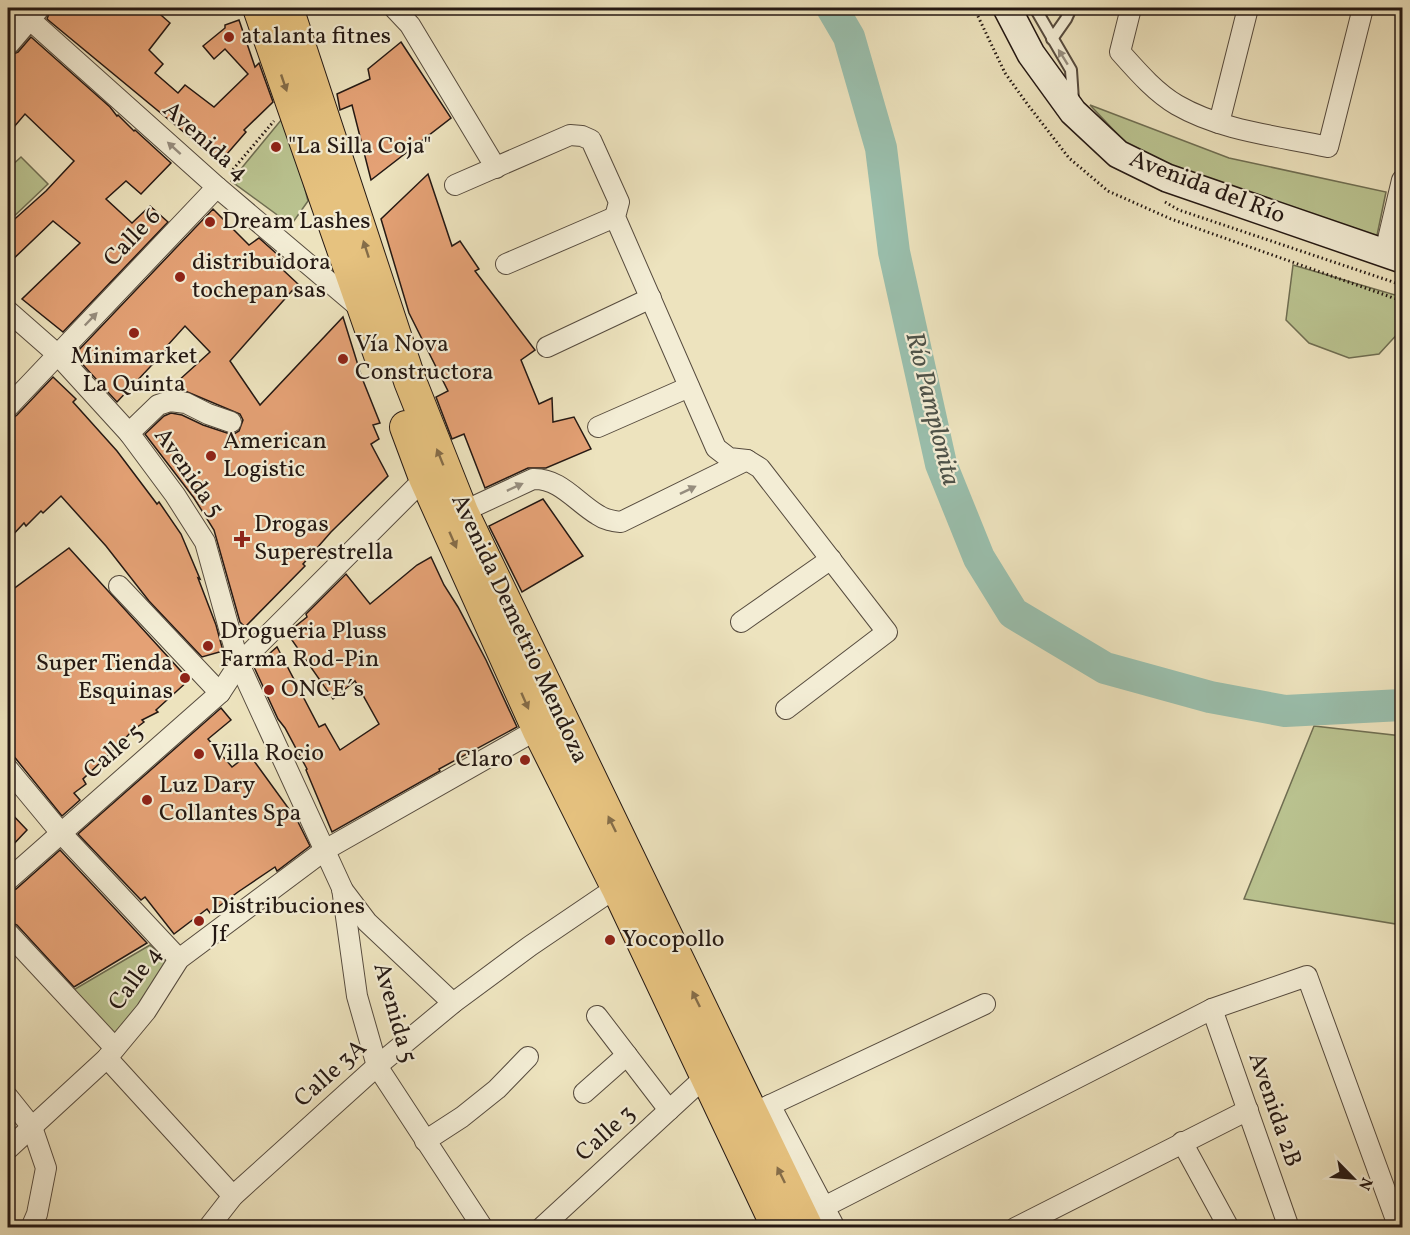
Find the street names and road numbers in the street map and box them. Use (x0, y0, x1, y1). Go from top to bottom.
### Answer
street label: Avenida 4 (154, 94, 256, 190)
street label: Avenida del Río (1124, 143, 1290, 233)
street label: Calle 6 (96, 201, 170, 275)
street label: Avenida 5 (145, 421, 231, 525)
street label: Avenida Demetrio Mendoza (442, 489, 596, 769)
street label: Calle 5 (77, 716, 151, 788)
street label: Calle 4 (101, 940, 171, 1018)
street label: Avenida 5 (364, 959, 424, 1067)
street label: Calle 3A (287, 1032, 375, 1116)
street label: Avenida 2B (1239, 1048, 1309, 1172)
street label: Calle 3 (568, 1098, 644, 1170)

